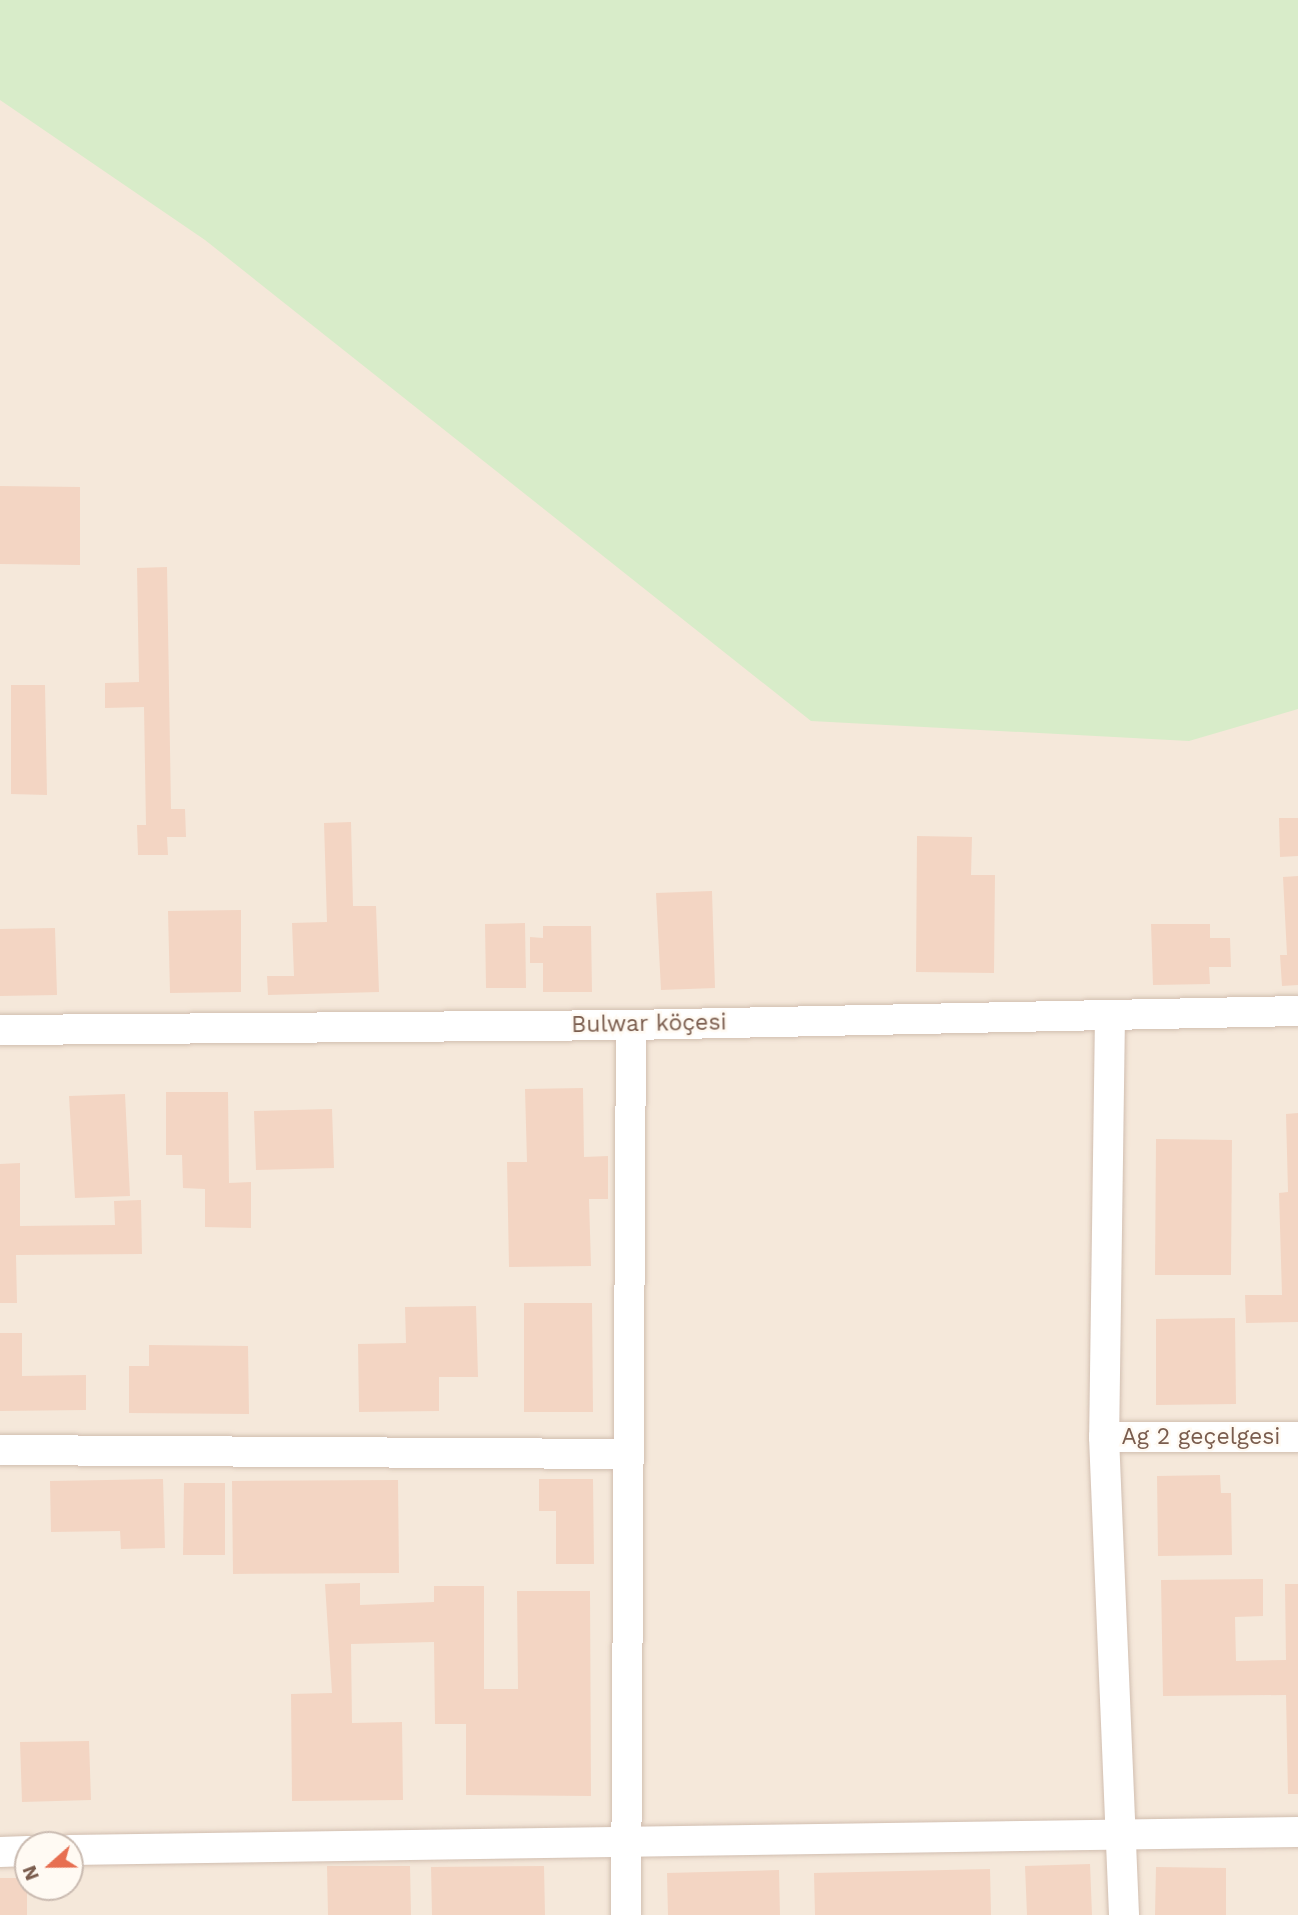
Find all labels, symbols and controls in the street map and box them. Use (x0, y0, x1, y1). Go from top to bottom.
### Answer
street label: Bulwar köçesi (571, 1009, 727, 1039)
street label: Ag 2 geçelgesi (1122, 1423, 1280, 1451)
north arrow (14, 1831, 84, 1901)
text: N (18, 1862, 44, 1884)

